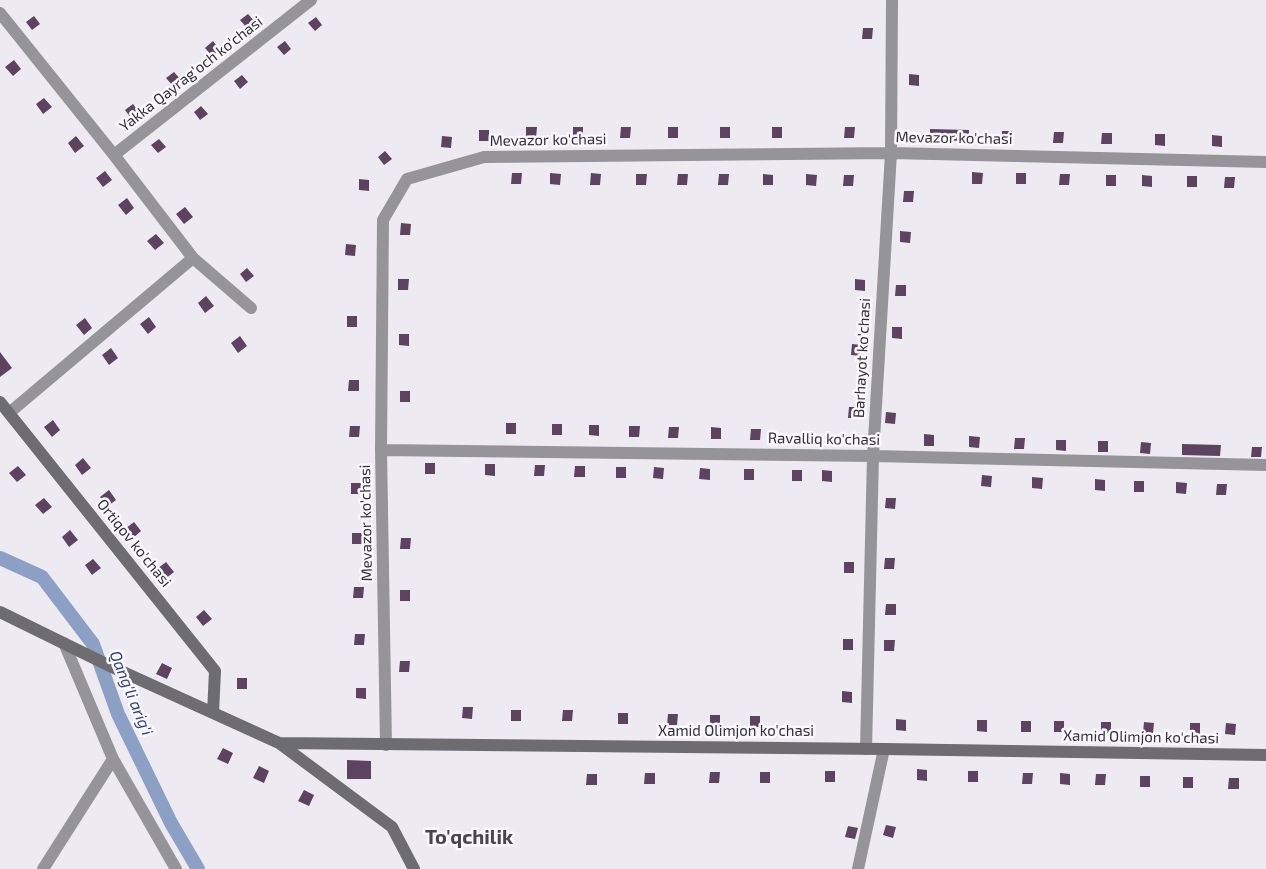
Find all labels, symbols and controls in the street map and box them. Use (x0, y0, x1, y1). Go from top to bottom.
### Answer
street label: Yakka Qayrag'och ko'chasi (116, 13, 266, 135)
street label: Mevazor ko'chasi (895, 128, 1013, 148)
street label: Mevazor ko'chasi (489, 130, 607, 150)
street label: Barhayot ko'chasi (850, 298, 874, 418)
street label: Ravalliq ko'chasi (768, 429, 880, 449)
street label: Mevazor ko'chasi (356, 464, 376, 582)
street label: Ortiqov ko'chasi (93, 495, 175, 591)
water label: Qang'li arig'i (105, 648, 157, 738)
street label: Xamid Olimjon ko'chasi (658, 722, 814, 740)
street label: Xamid Olimjon ko'chasi (1063, 727, 1219, 747)
district label: To'qchilik (425, 825, 513, 849)

